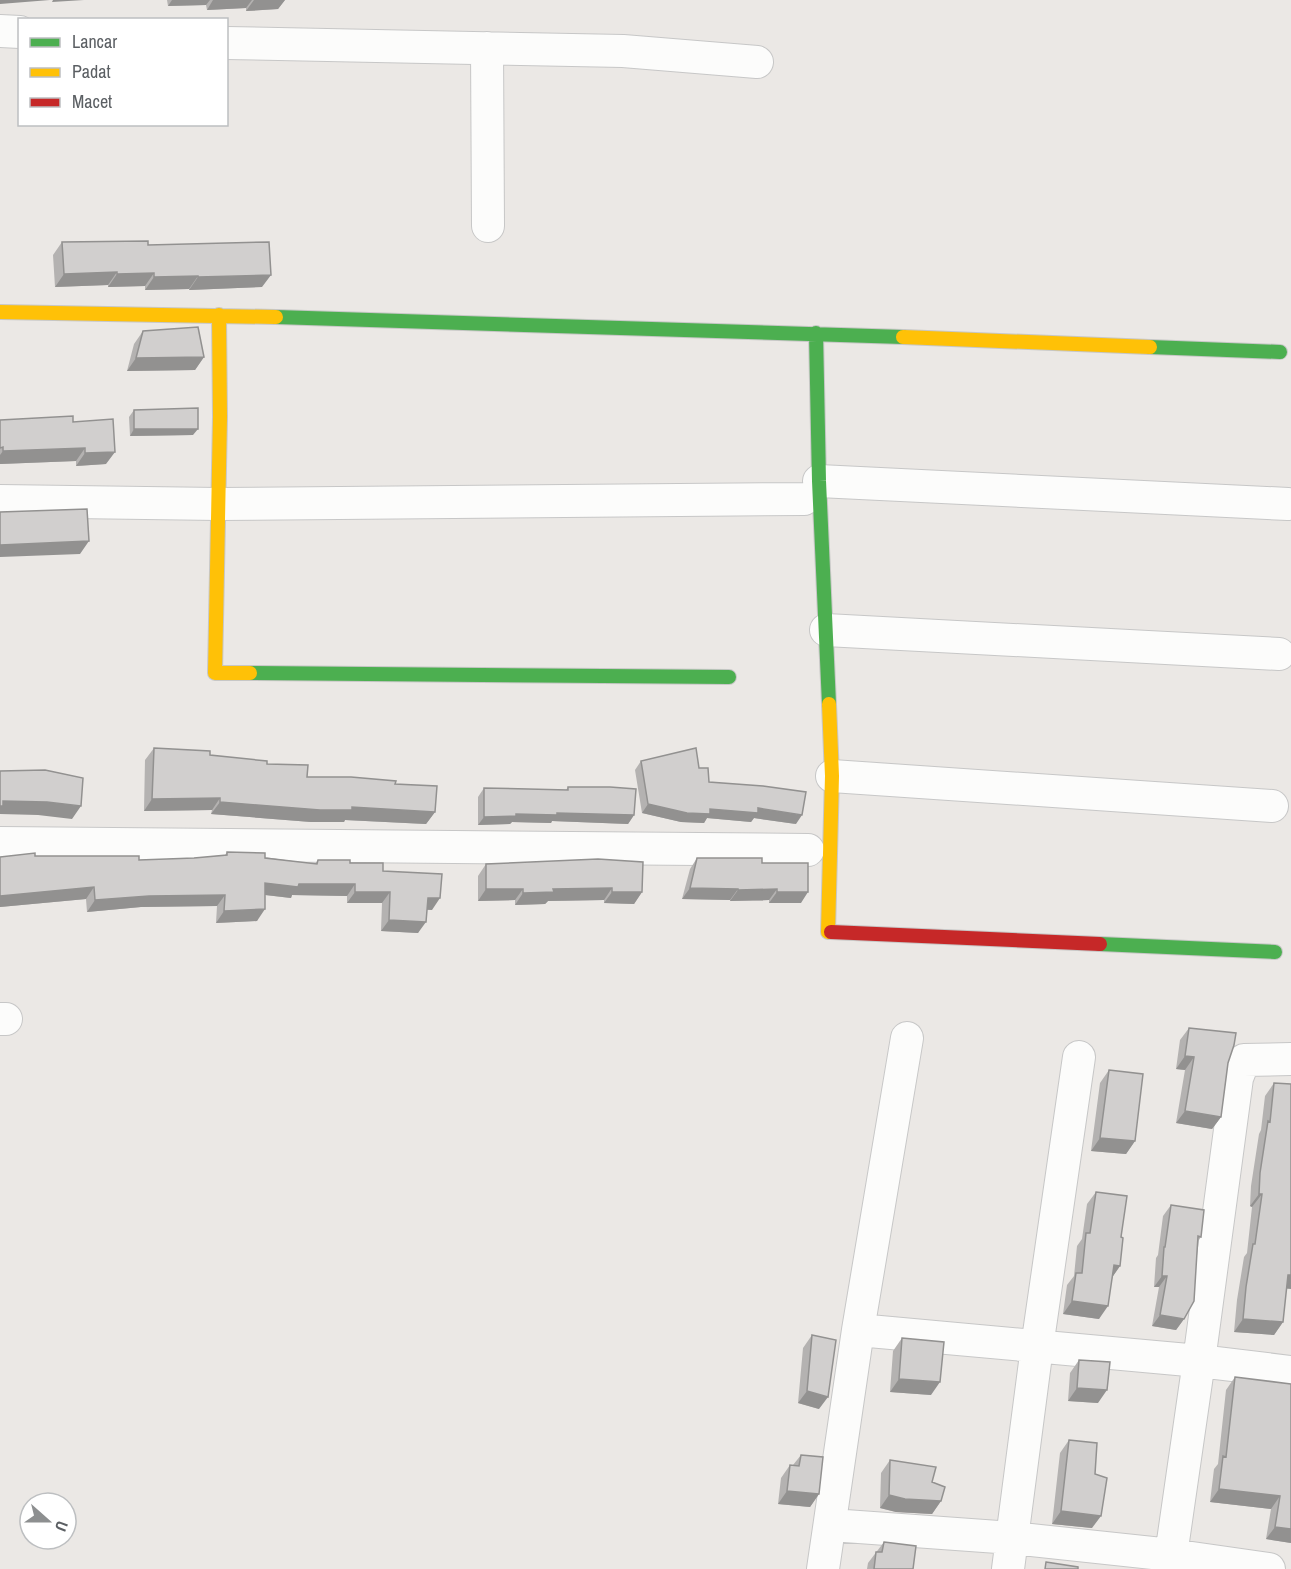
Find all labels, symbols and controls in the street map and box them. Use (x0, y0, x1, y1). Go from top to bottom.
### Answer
legend (18, 18, 228, 126)
text: Lancar (72, 29, 117, 54)
text: Padat (72, 59, 111, 84)
text: Macet (72, 89, 112, 114)
north arrow (18, 1491, 78, 1551)
text: U (50, 1518, 74, 1535)

